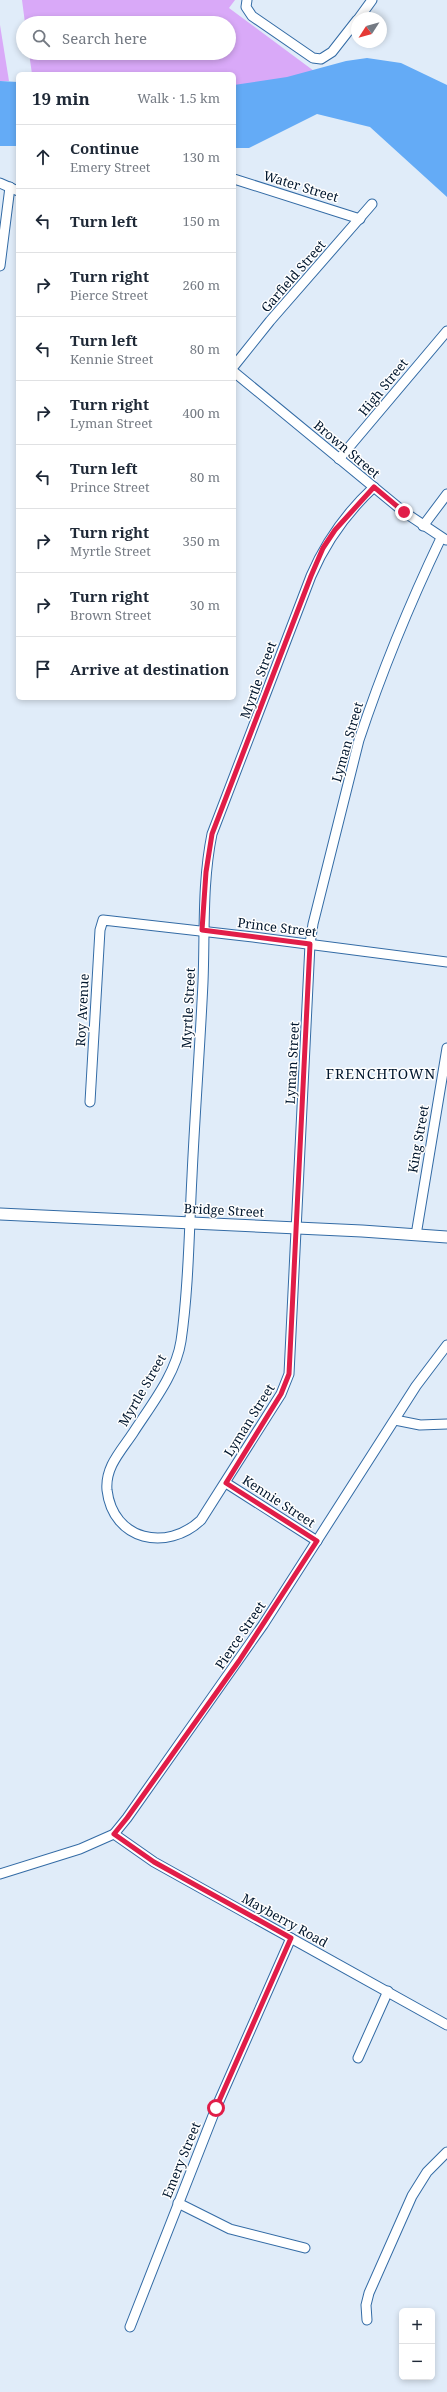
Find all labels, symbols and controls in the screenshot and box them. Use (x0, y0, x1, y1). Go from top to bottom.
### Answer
north arrow (351, 12, 387, 48)
search box (16, 16, 236, 60)
icon: search (30, 27, 52, 49)
text: Search here (62, 28, 147, 48)
text: 19 min (32, 87, 90, 110)
text: Walk · 1.5 km (137, 89, 220, 107)
text: Continue (70, 138, 139, 158)
icon: ahead (32, 146, 54, 168)
text: 130 m (183, 148, 220, 166)
text: Emery Street (70, 158, 150, 176)
street label: Water Street (261, 166, 341, 206)
icon: left (32, 210, 54, 232)
text: Turn left (70, 211, 138, 231)
text: 150 m (183, 212, 220, 230)
street label: Garfield Street (257, 236, 330, 316)
text: Turn right (70, 266, 149, 286)
icon: right (32, 274, 54, 296)
text: 260 m (183, 276, 220, 294)
text: Pierce Street (70, 286, 148, 304)
text: Turn left (70, 330, 138, 350)
icon: left (32, 338, 54, 360)
text: 80 m (190, 340, 220, 358)
text: Kennie Street (70, 350, 153, 368)
street label: High Street (354, 354, 412, 420)
text: Turn right (70, 394, 149, 414)
icon: right (32, 402, 54, 424)
text: 400 m (183, 404, 220, 422)
text: Lyman Street (70, 414, 153, 432)
street label: Brown Street (310, 416, 384, 482)
text: Turn left (70, 458, 138, 478)
icon: left (32, 466, 54, 488)
text: 80 m (190, 468, 220, 486)
text: Prince Street (70, 478, 150, 496)
route end (395, 503, 413, 521)
text: Turn right (70, 522, 149, 542)
icon: right (32, 530, 54, 552)
text: 350 m (183, 532, 220, 550)
text: Myrtle Street (70, 542, 151, 560)
text: Turn right (70, 586, 149, 606)
icon: right (32, 594, 54, 616)
text: 30 m (190, 596, 220, 614)
text: Brown Street (70, 606, 151, 624)
street label: Myrtle Street (236, 639, 280, 721)
icon: arrive (32, 658, 54, 680)
text: Arrive at destination (70, 659, 229, 679)
street label: Lyman Street (327, 699, 367, 784)
street label: Prince Street (236, 913, 318, 941)
street label: Myrtle Street (177, 967, 199, 1049)
street label: Roy Avenue (71, 973, 93, 1047)
street label: Lyman Street (281, 1021, 303, 1105)
district label: FRENCHTOWN (326, 1064, 436, 1083)
street label: King Street (403, 1103, 433, 1174)
street label: Bridge Street (183, 1199, 265, 1221)
street label: Myrtle Street (114, 1350, 170, 1430)
street label: Lyman Street (219, 1380, 279, 1460)
street label: Kennie Street (239, 1471, 319, 1531)
street label: Pierce Street (211, 1597, 270, 1672)
street label: Mayberry Road (239, 1889, 331, 1951)
route start (207, 2099, 225, 2117)
street label: Emery Street (158, 2119, 205, 2201)
map controls (399, 2308, 435, 2380)
button: + (399, 2308, 435, 2344)
button: − (399, 2344, 435, 2380)

